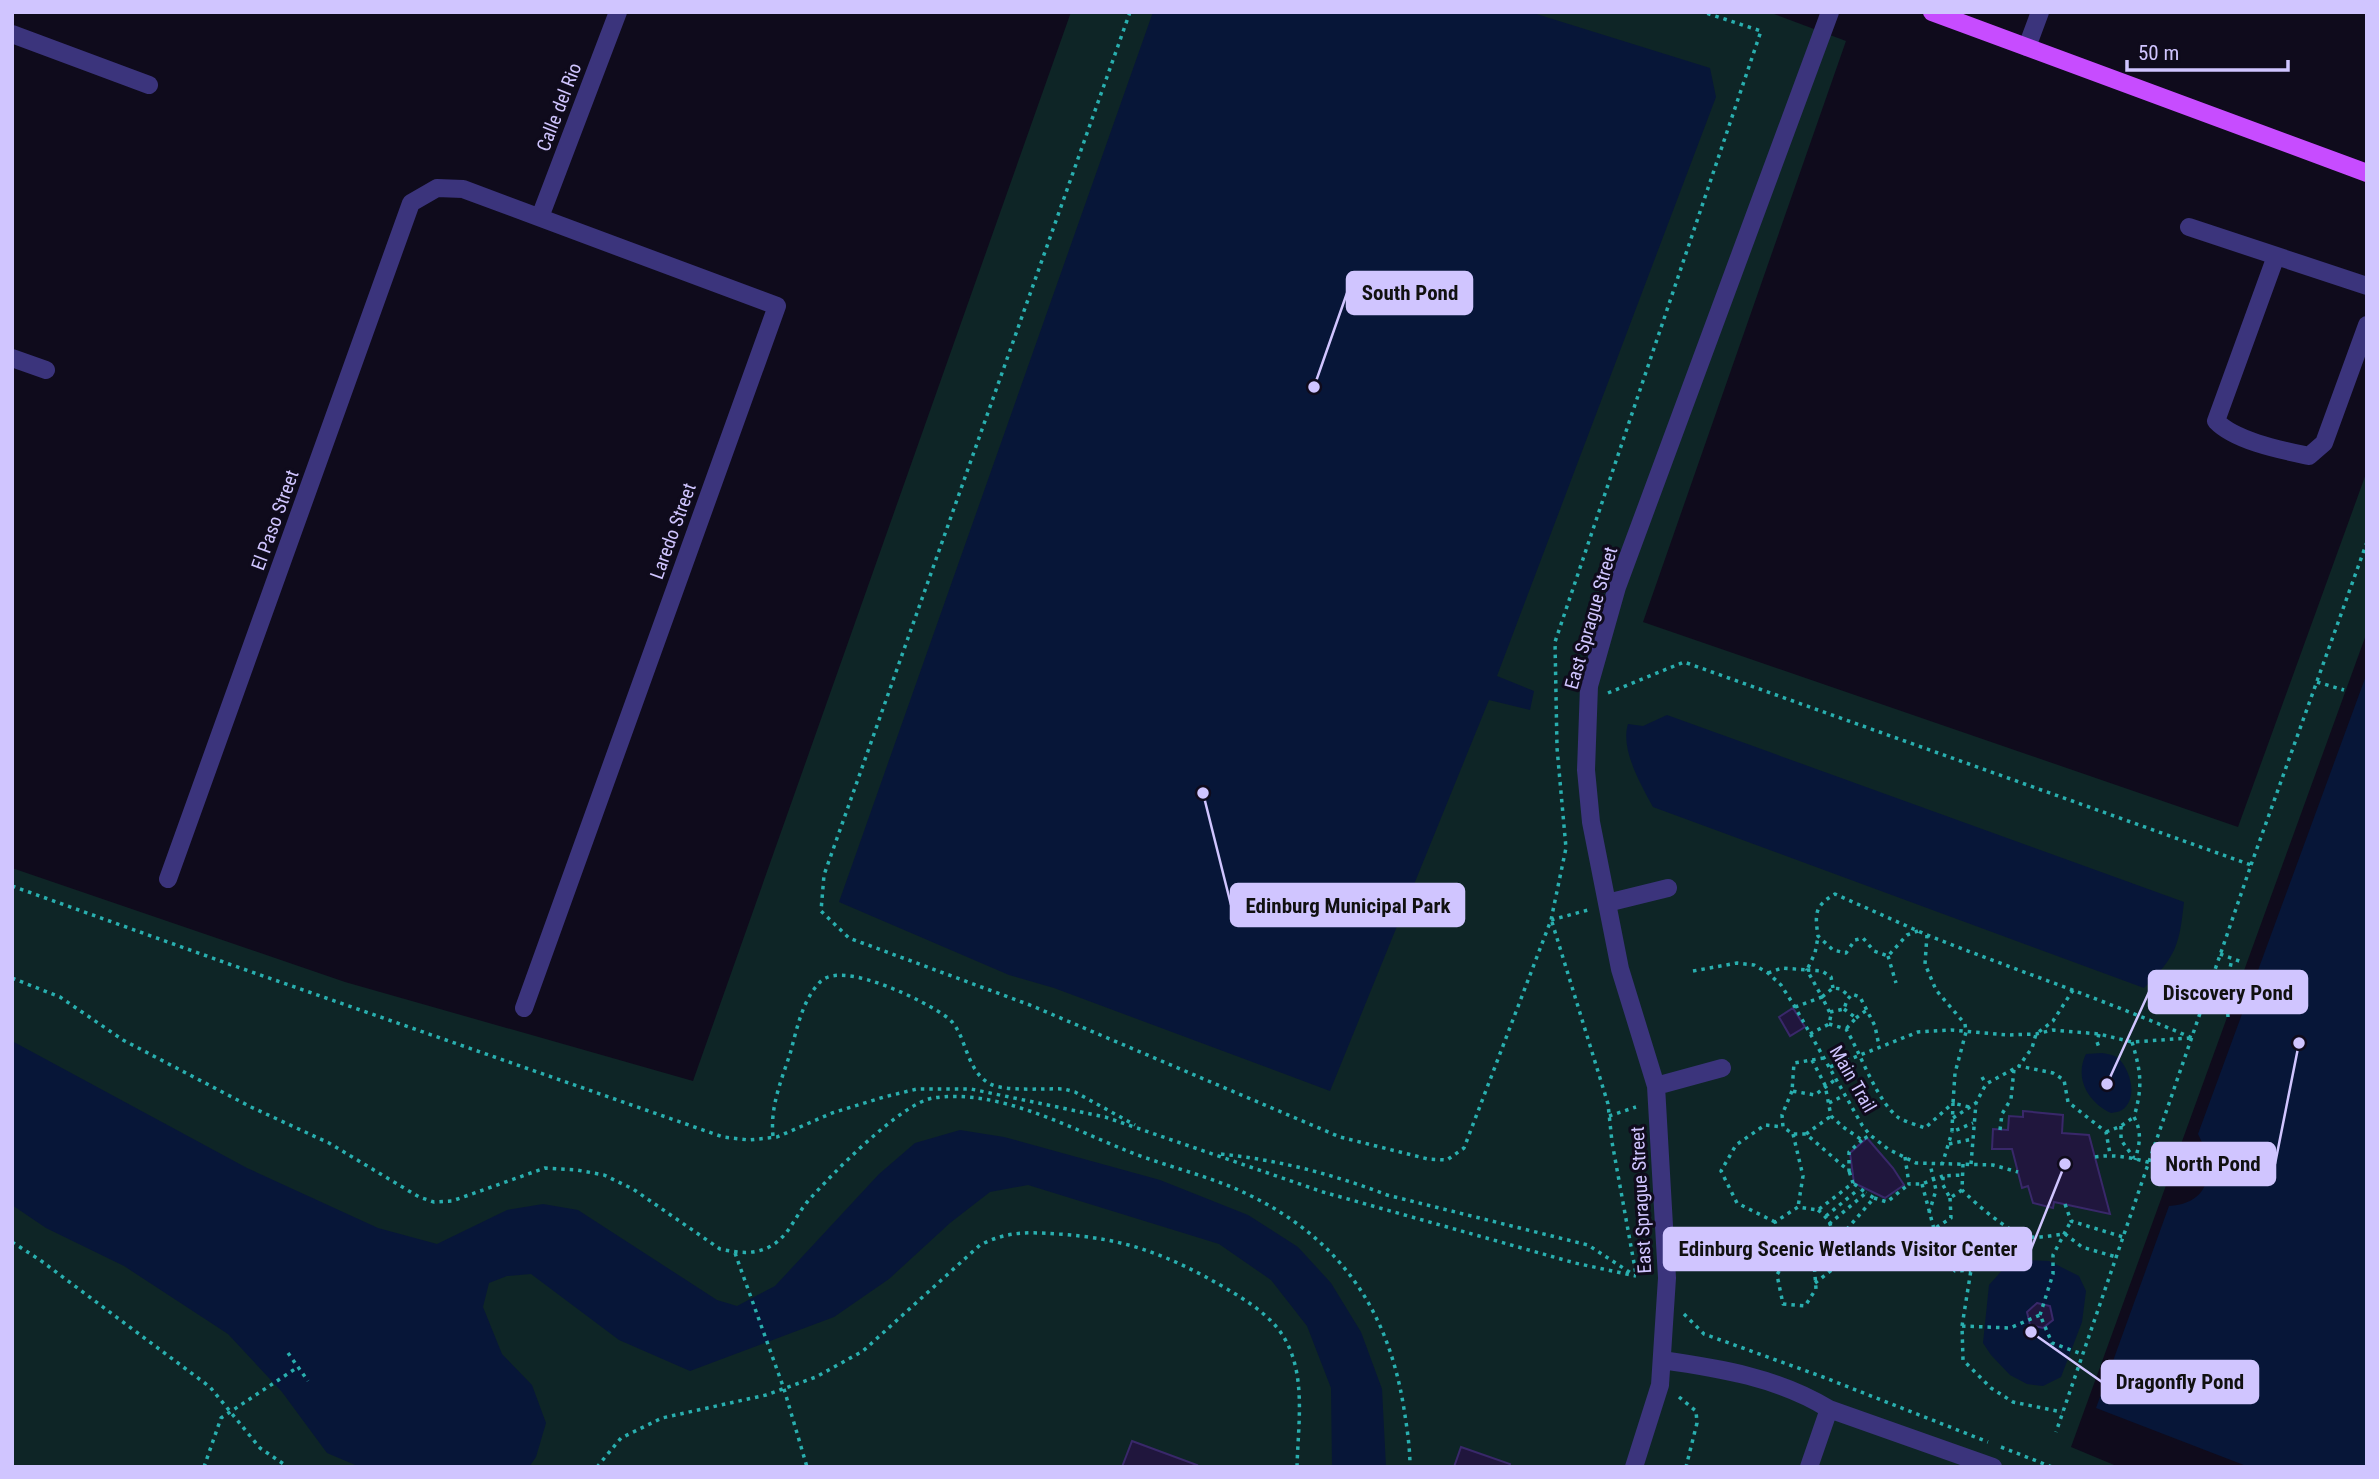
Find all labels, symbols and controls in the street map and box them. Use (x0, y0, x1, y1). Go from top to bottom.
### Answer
scale bar (2127, 28, 2288, 72)
text: 50 m (2138, 41, 2179, 65)
street label: Calle del Rio (532, 60, 586, 154)
callout: South Pond (1347, 272, 1472, 314)
text: South Pond (1362, 281, 1458, 305)
street label: El Paso Street (246, 467, 304, 573)
street label: Laredo Street (645, 480, 701, 582)
street label: East Sprague Street (1560, 544, 1622, 692)
callout: Edinburg Municipal Park (1231, 884, 1464, 926)
text: Edinburg Municipal Park (1246, 894, 1451, 918)
callout: Discovery Pond (2149, 971, 2307, 1013)
text: Discovery Pond (2163, 981, 2293, 1005)
street label: Main Trail (1825, 1041, 1881, 1117)
street label: East Sprague Street (1626, 1126, 1656, 1274)
callout: North Pond (2152, 1143, 2275, 1185)
text: North Pond (2165, 1152, 2261, 1176)
callout: Edinburg Scenic Wetlands Visitor Center (1664, 1228, 2031, 1270)
text: Edinburg Scenic Wetlands Visitor Center (1679, 1237, 2017, 1261)
callout: Dragonfly Pond (2102, 1361, 2258, 1403)
text: Dragonfly Pond (2116, 1370, 2244, 1394)

